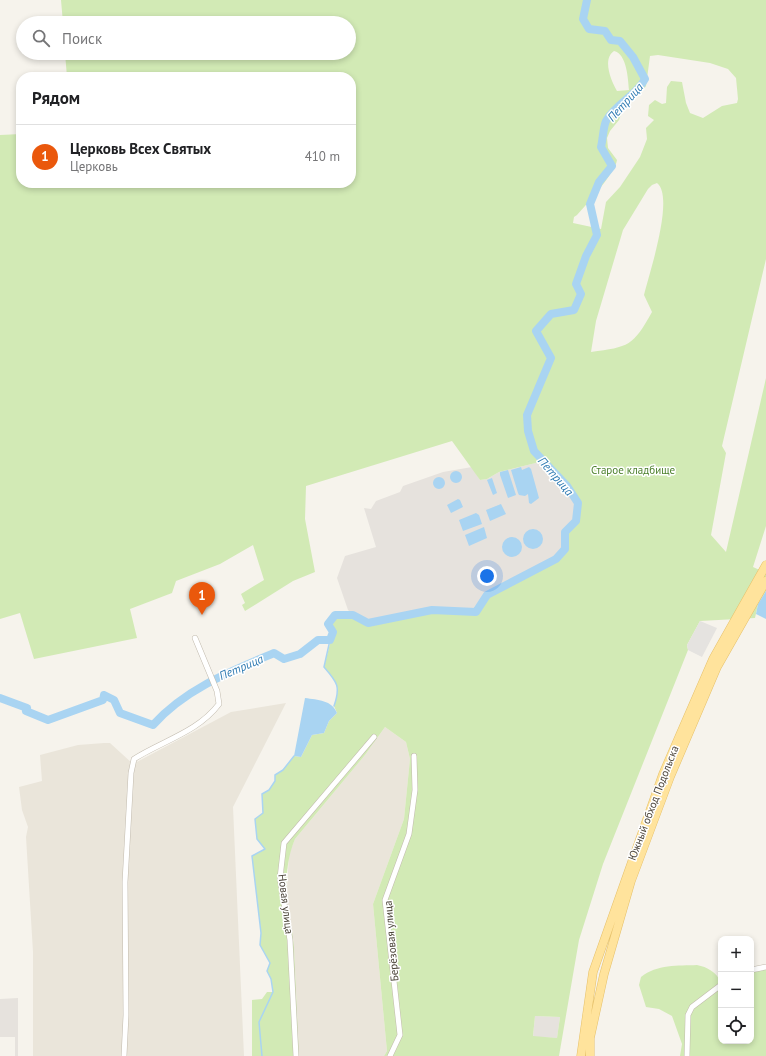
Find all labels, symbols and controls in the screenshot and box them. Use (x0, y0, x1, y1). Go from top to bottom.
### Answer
search box (16, 16, 356, 60)
icon: search (30, 27, 52, 49)
text: Поиск (62, 29, 102, 48)
water label: Петрица (604, 80, 646, 124)
text: Рядом (32, 87, 80, 109)
text: Церковь Всех Святых (70, 139, 211, 158)
text: 1 (41, 148, 49, 165)
text: 410 m (305, 148, 340, 165)
text: Церковь (70, 158, 118, 175)
water label: Петрица (535, 453, 577, 499)
park label: Старое кладбище (591, 463, 675, 477)
your location (477, 566, 497, 586)
pin: 1 (189, 582, 215, 615)
water label: Петрица (217, 651, 266, 683)
street label: Южный обход Подольска (625, 744, 681, 862)
street label: Новая улица (275, 873, 297, 935)
street label: Берёзовая улица (380, 900, 402, 982)
map controls (718, 936, 754, 1044)
button: + (718, 936, 754, 972)
button: − (718, 972, 754, 1008)
button: locate (718, 1008, 754, 1044)

